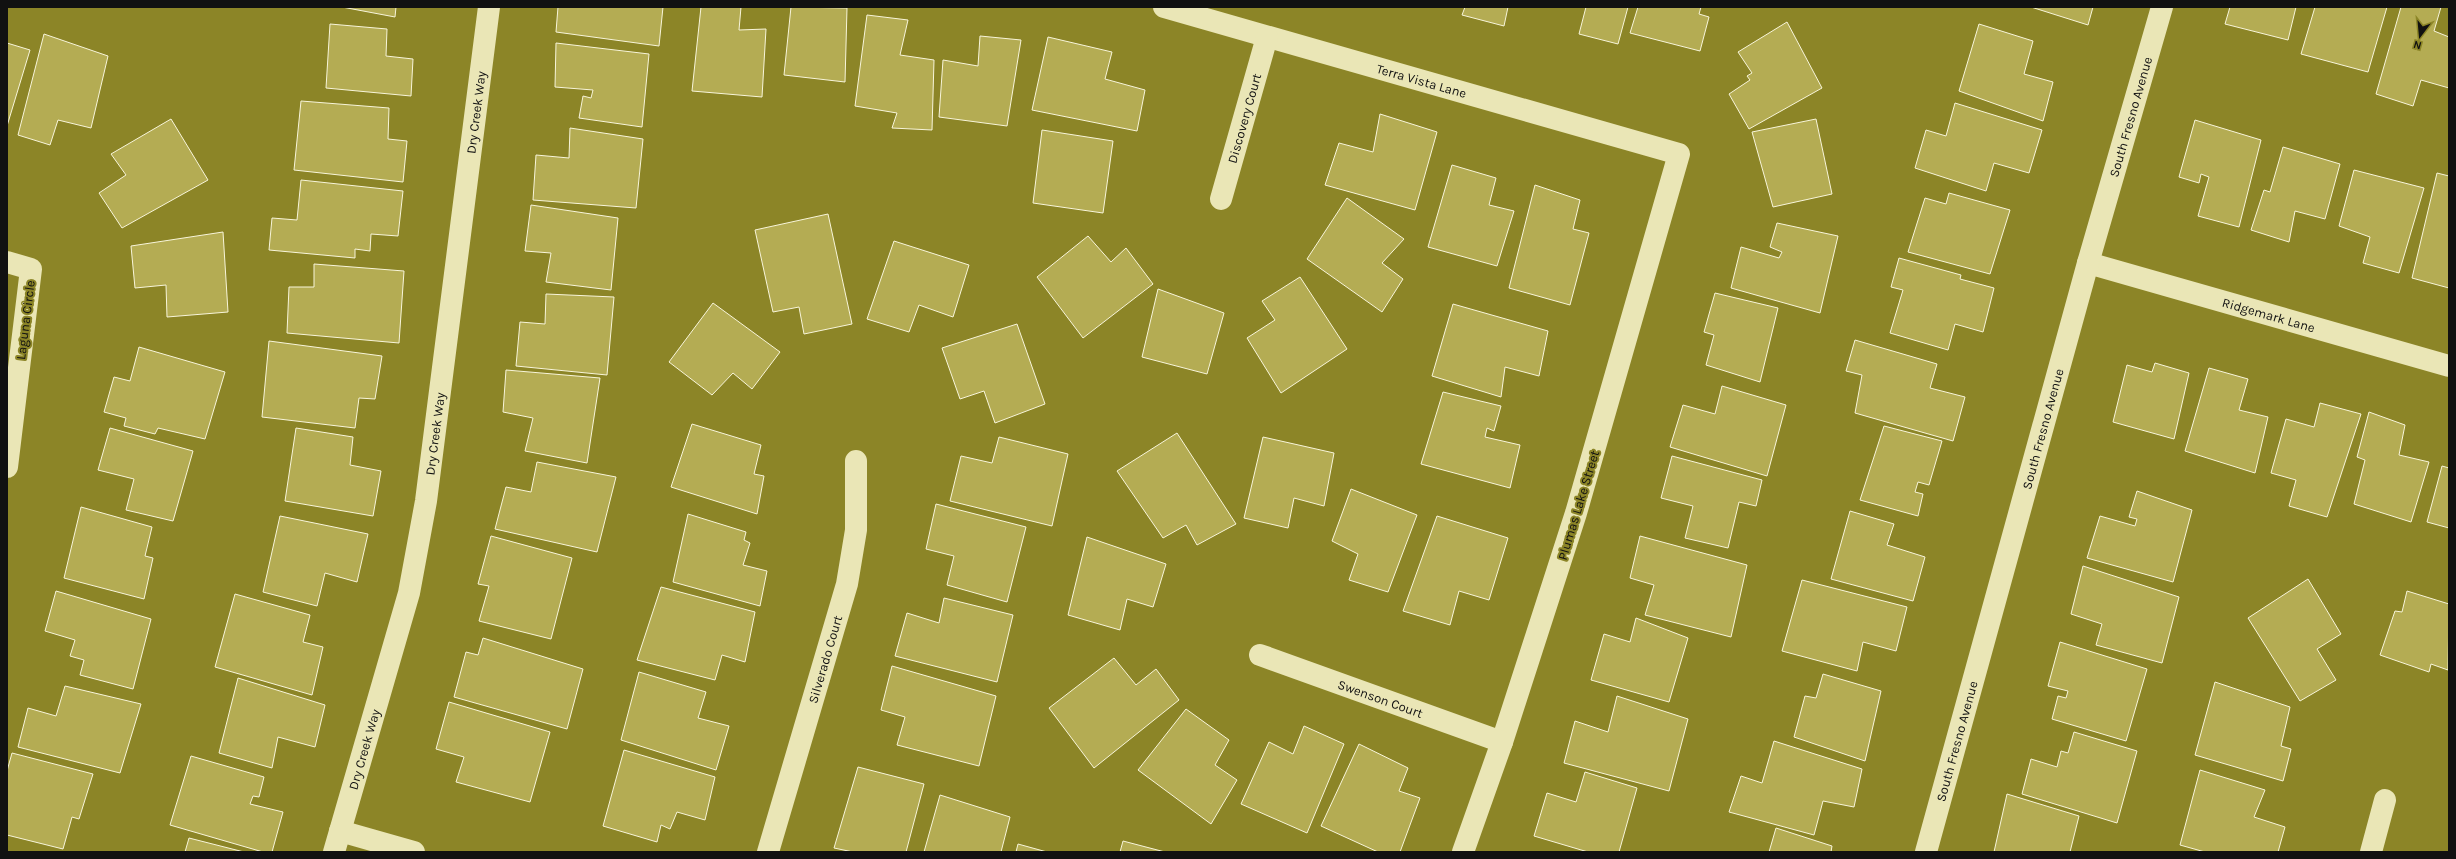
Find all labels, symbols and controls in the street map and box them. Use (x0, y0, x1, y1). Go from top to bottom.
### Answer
north arrow (2400, 16, 2440, 56)
text: N (2412, 38, 2423, 52)
street label: South Fresno Avenue (2106, 55, 2155, 179)
street label: Terra Vista Lane (1375, 61, 1469, 101)
street label: Dry Creek Way (463, 70, 489, 155)
street label: Discovery Court (1225, 72, 1264, 165)
street label: Laguna Circle (13, 279, 38, 361)
street label: Ridgemark Lane (2221, 295, 2317, 336)
street label: South Fresno Avenue (2019, 366, 2067, 491)
street label: Dry Creek Way (422, 391, 448, 476)
street label: Plumas Lake Street (1555, 448, 1602, 562)
street label: Silverado Court (805, 613, 845, 705)
street label: Swenson Court (1336, 677, 1425, 721)
street label: South Fresno Avenue (1933, 679, 1981, 803)
street label: Dry Creek Way (345, 707, 383, 791)

